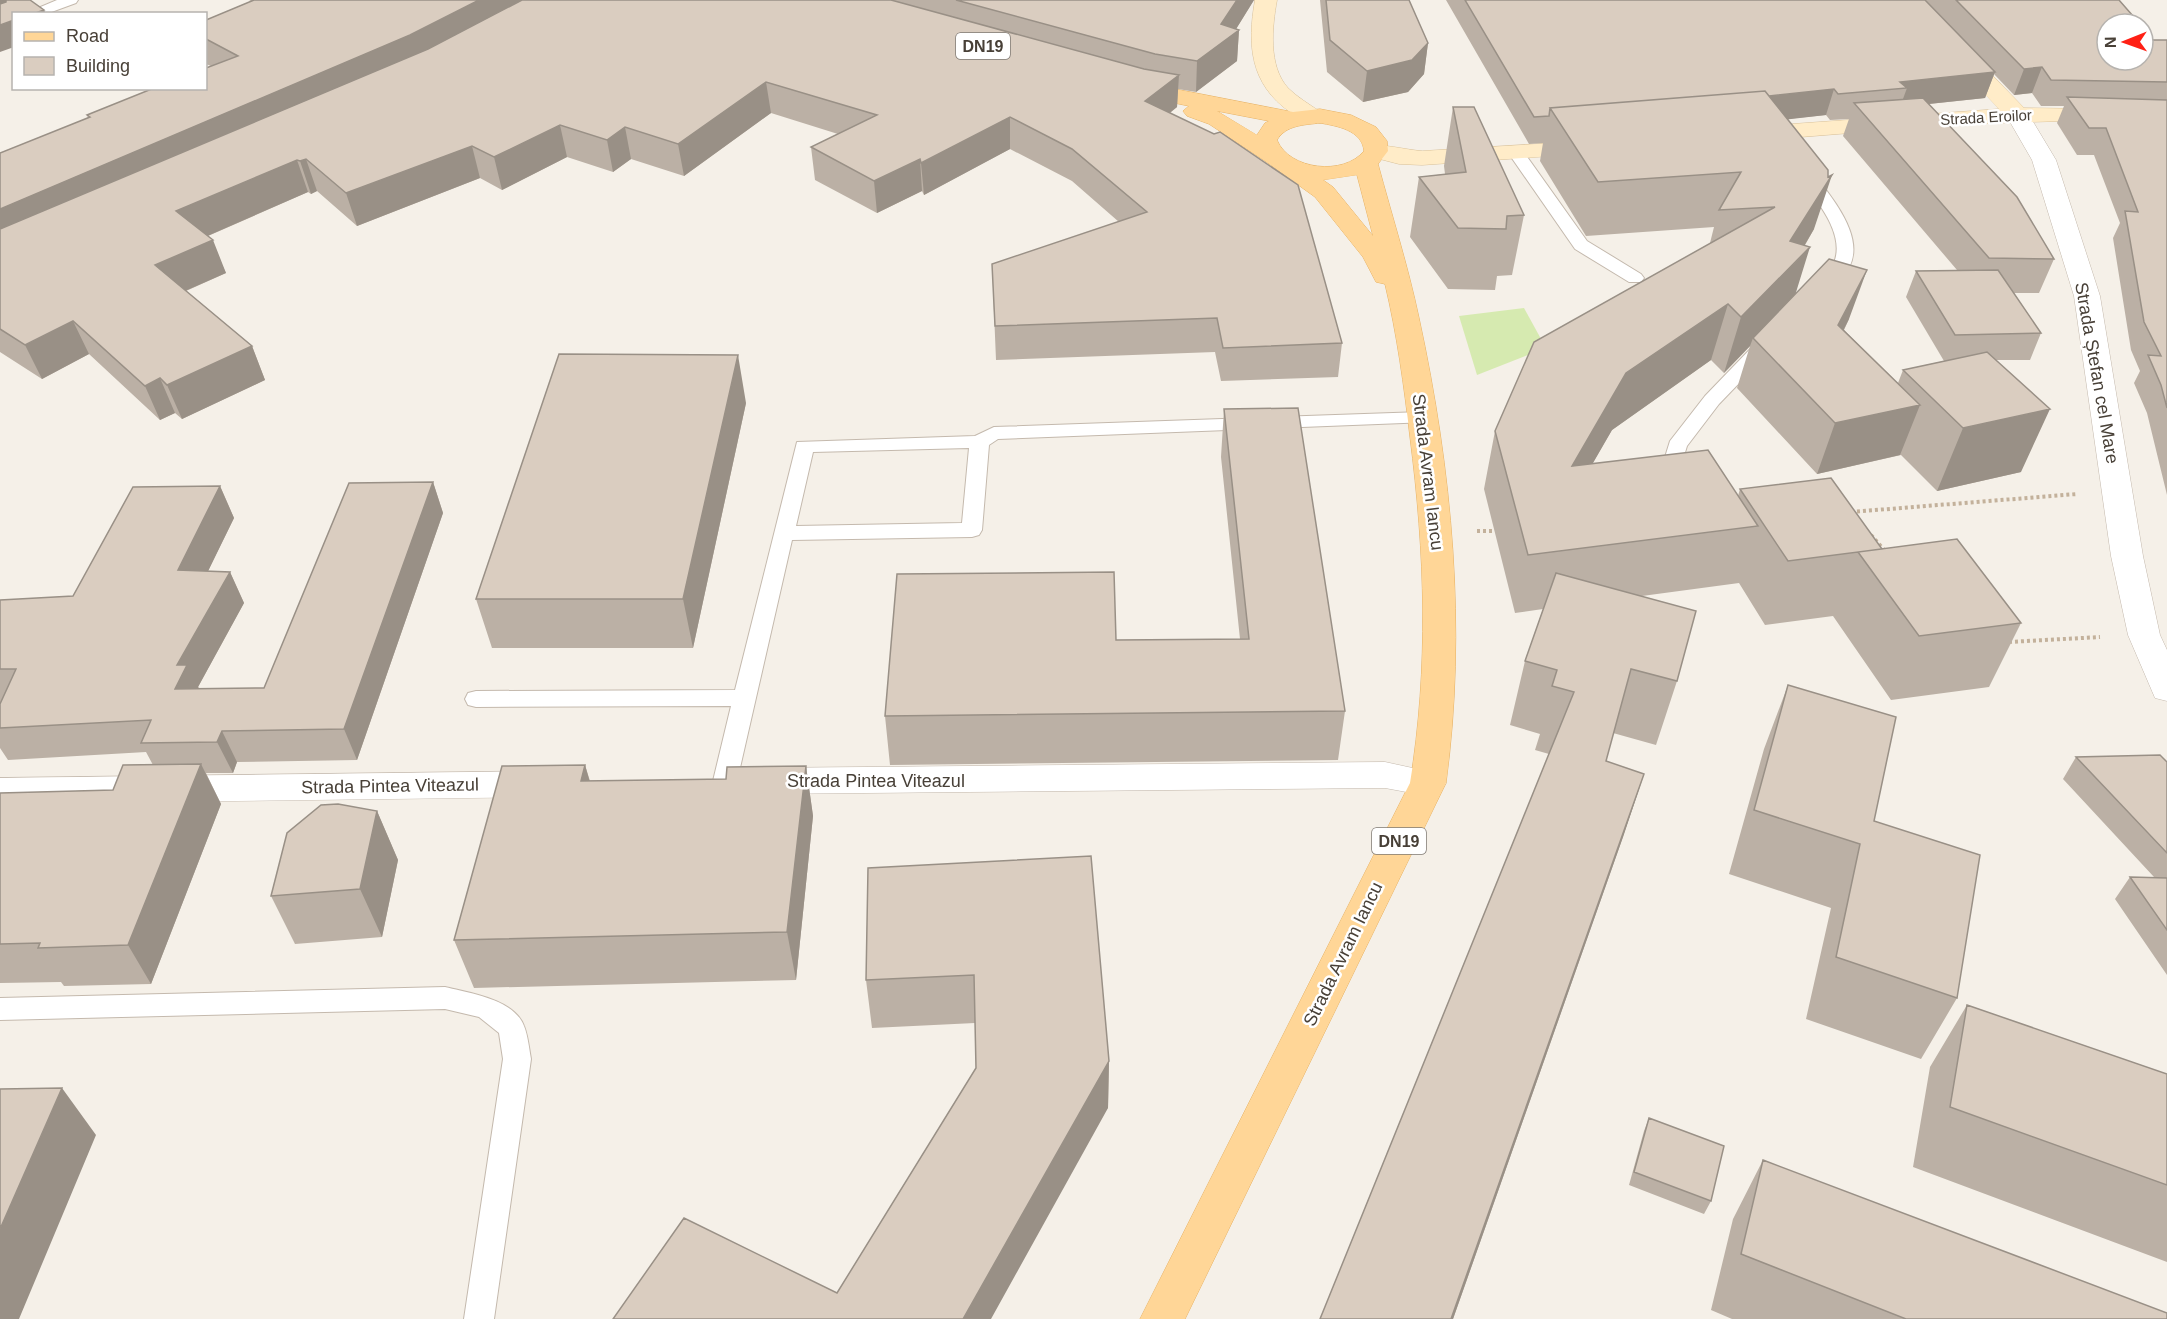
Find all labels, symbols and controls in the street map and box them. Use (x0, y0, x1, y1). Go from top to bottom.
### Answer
legend (12, 12, 207, 90)
north arrow (2095, 12, 2155, 72)
text: Road (66, 26, 109, 46)
road number: DN19 (956, 33, 1010, 59)
text: N (2102, 36, 2119, 48)
text: Building (66, 56, 130, 76)
street label: Strada Eroilor (1940, 106, 2032, 128)
street label: Strada Ștefan cel Mare (2071, 281, 2123, 465)
street label: Strada Avram Iancu (1408, 392, 1448, 552)
street label: Strada Pintea Viteazul (787, 771, 965, 791)
street label: Strada Pintea Viteazul (301, 774, 479, 798)
road number: DN19 (1372, 828, 1426, 854)
street label: Strada Avram Iancu (1299, 879, 1387, 1029)

